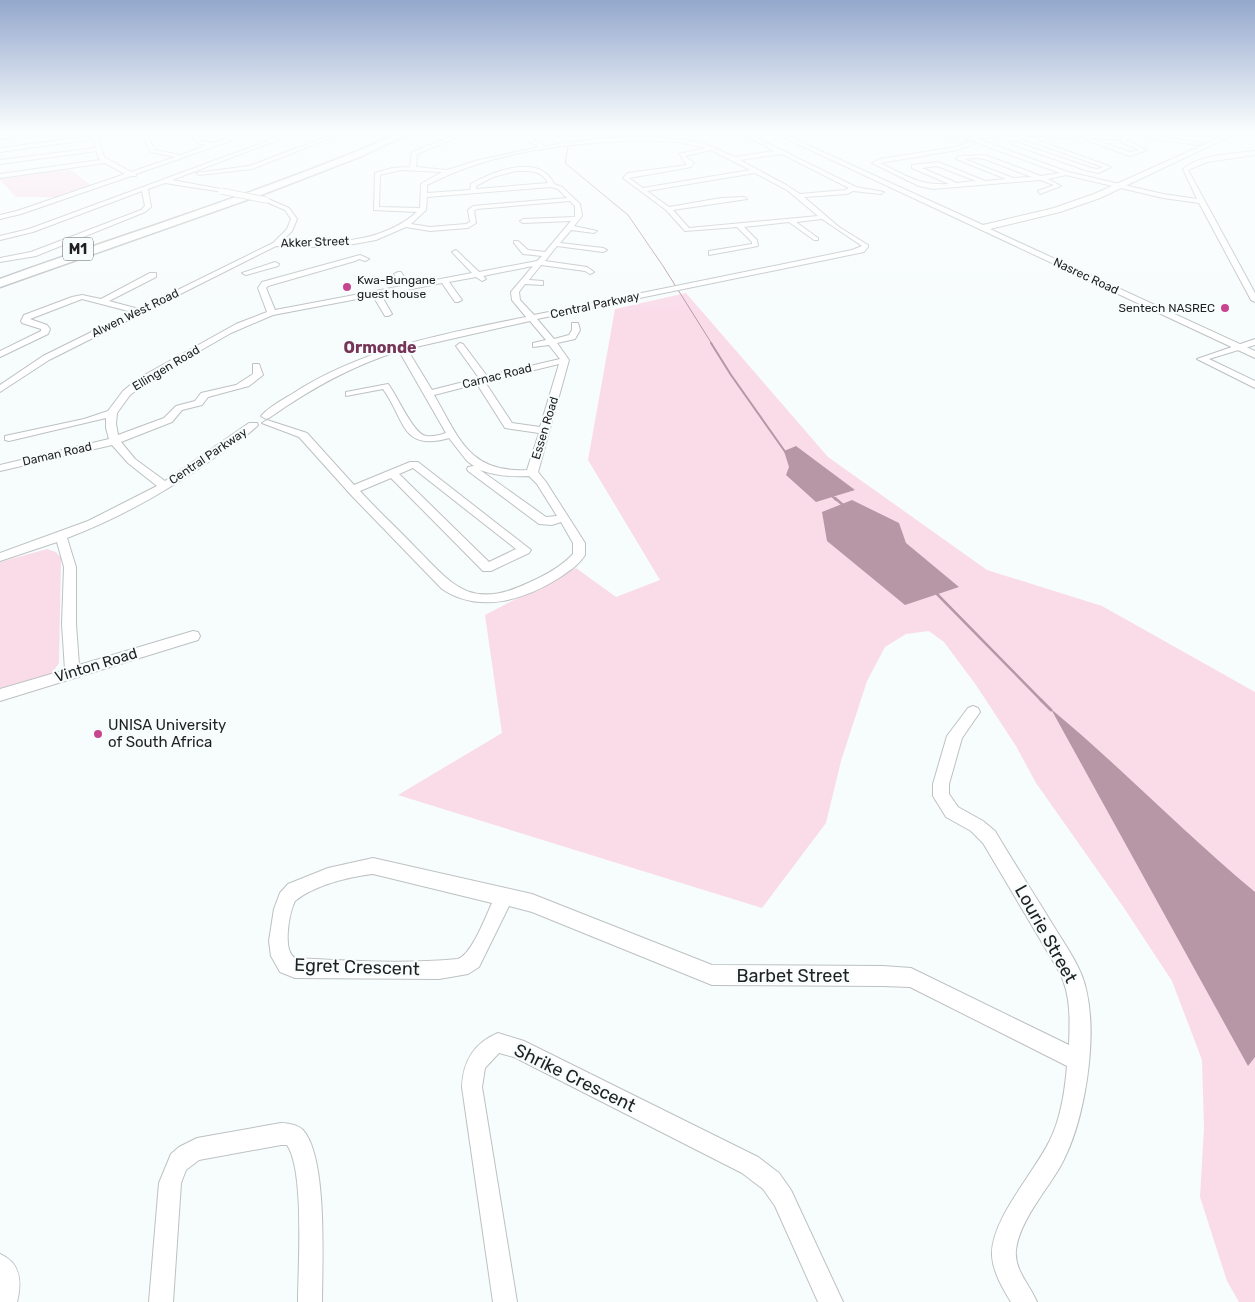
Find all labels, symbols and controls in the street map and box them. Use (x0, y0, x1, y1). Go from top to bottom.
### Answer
street label: Akker Street (280, 234, 350, 250)
road number: M1 (63, 238, 93, 260)
street label: Nasrec Road (1051, 255, 1121, 297)
place label: Kwa-Bungane guest house (357, 273, 436, 301)
marker: Kwa-Bungane guest house (341, 281, 353, 293)
street label: Alwen West Road (89, 286, 181, 340)
street label: Central Parkway (549, 289, 641, 321)
place label: Sentech NASREC (1119, 301, 1215, 315)
marker: Sentech NASREC (1219, 302, 1231, 314)
district label: Ormonde (344, 338, 416, 357)
street label: Ellingen Road (130, 342, 202, 394)
street label: Carnac Road (461, 361, 533, 391)
street label: Essen Road (529, 395, 561, 461)
street label: Central Parkway (166, 425, 250, 487)
street label: Daman Road (21, 439, 93, 469)
street label: Vinton Road (53, 644, 139, 686)
place label: UNISA University of South Africa (108, 716, 226, 751)
marker: UNISA University of South Africa (92, 728, 104, 740)
street label: Lourie Street (1010, 881, 1082, 987)
street label: Egret Crescent (294, 954, 420, 980)
street label: Barbet Street (736, 965, 850, 987)
street label: Shrike Crescent (511, 1039, 639, 1117)

